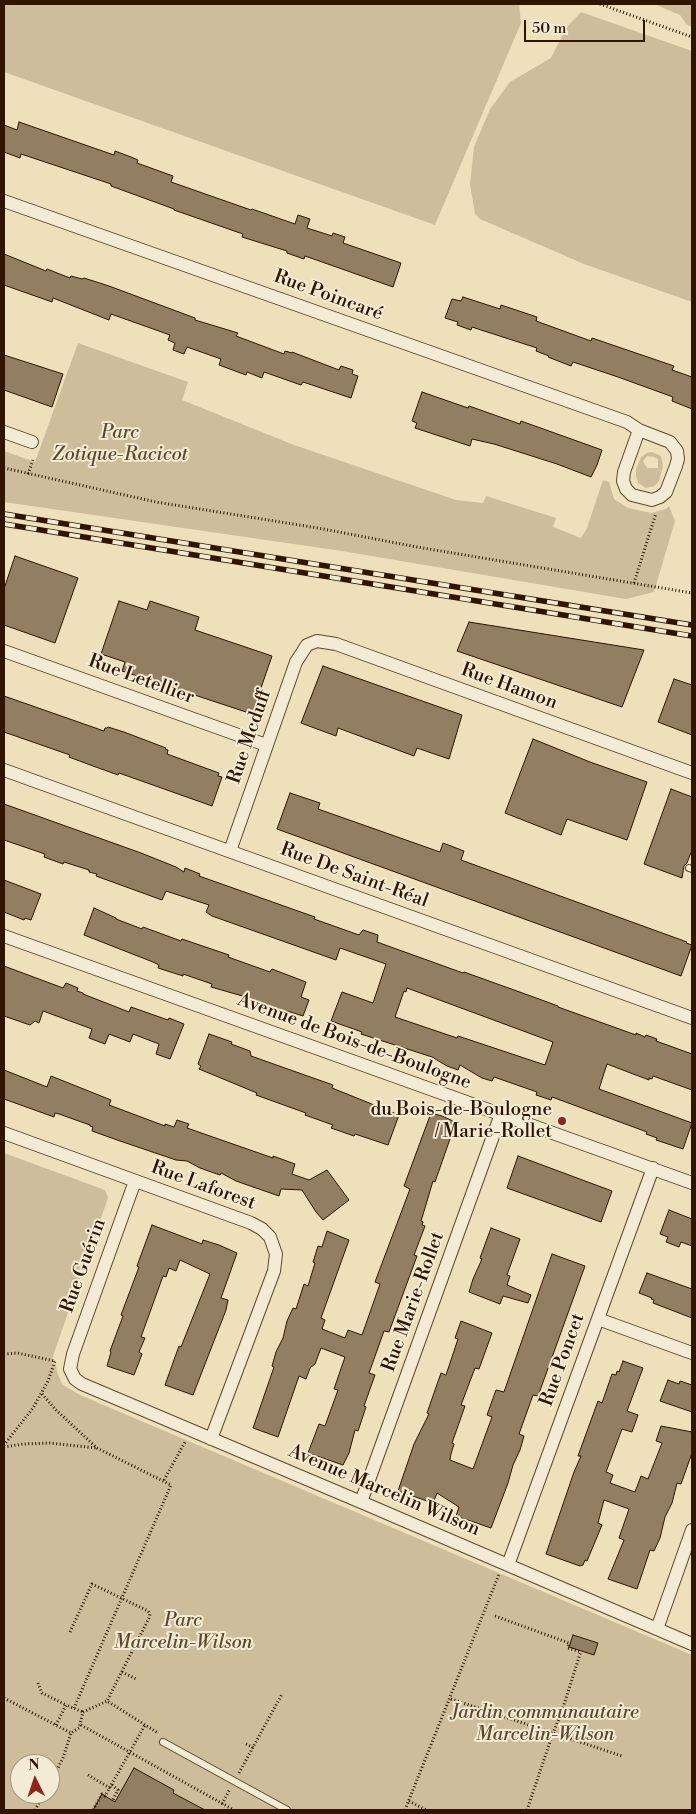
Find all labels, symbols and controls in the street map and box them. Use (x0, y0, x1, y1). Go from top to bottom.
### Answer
scale bar (526, 10, 647, 42)
text: 50 m (532, 19, 566, 38)
street label: Rue Poincaré (270, 266, 386, 326)
park label: Parc Zotique-Racicot (52, 422, 188, 466)
street label: Rue Letellier (85, 650, 197, 710)
street label: Rue Hamon (458, 659, 560, 715)
street label: Rue Mcduff (223, 687, 277, 787)
street label: Rue De Saint-Réal (277, 839, 431, 913)
street label: Avenue de Bois-de-Boulogne (234, 989, 474, 1095)
place label: du Bois-de-Boulogne / Marie-Rollet (371, 1099, 552, 1143)
marker: du Bois-de-Boulogne / Marie-Rollet (556, 1115, 568, 1127)
street label: Rue Laforest (148, 1157, 258, 1215)
street label: Rue Guérin (57, 1216, 111, 1316)
street label: Rue Marie-Rollet (378, 1229, 450, 1375)
street label: Rue Poncet (536, 1310, 590, 1410)
street label: Avenue Marcelin Wilson (285, 1440, 483, 1542)
park label: Parc Marcelin-Wilson (114, 1610, 252, 1654)
park label: Jardin communautaire Marcelin-Wilson (451, 1702, 639, 1746)
north arrow (10, 1754, 60, 1804)
text: N (28, 1756, 40, 1774)

